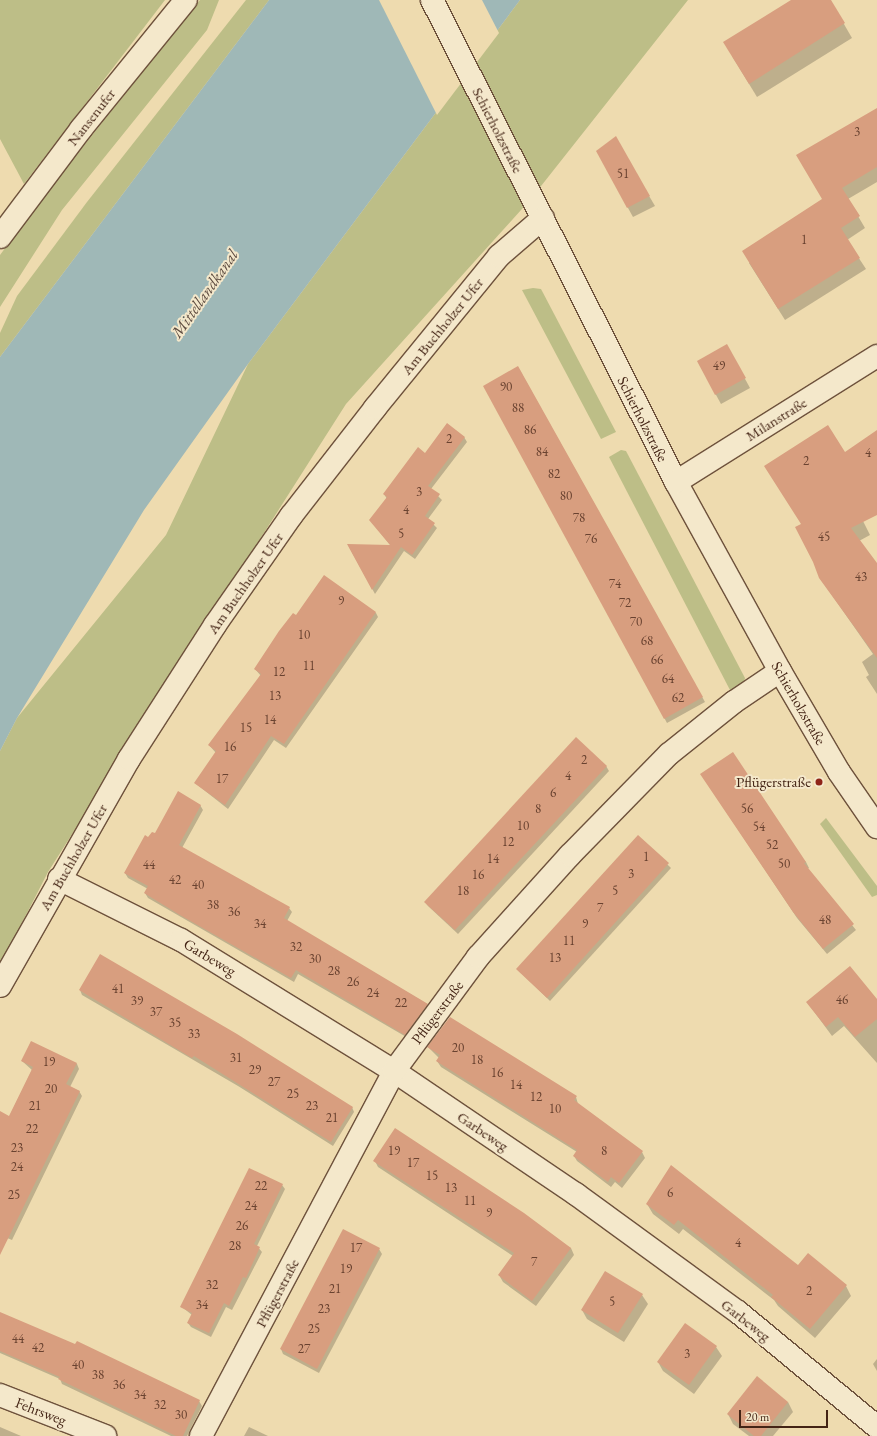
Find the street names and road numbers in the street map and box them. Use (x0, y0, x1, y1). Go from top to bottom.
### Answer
street label: Schierholzstraße (469, 84, 527, 176)
street label: Nansenufer (63, 85, 119, 149)
street label: Am Buchholzer Ufer (397, 274, 487, 378)
street label: Schierholzstraße (614, 373, 672, 465)
street label: Milanstraße (742, 393, 810, 445)
street label: Am Buchholzer Ufer (203, 529, 287, 637)
street label: Schierholzstraße (768, 658, 830, 748)
street label: Am Buchholzer Ufer (35, 801, 111, 913)
street label: Garbeweg (181, 934, 239, 980)
street label: Pflügerstraße (407, 977, 467, 1047)
street label: Garbeweg (454, 1107, 512, 1155)
street label: Pflügerstraße (251, 1256, 303, 1330)
street label: Garbeweg (718, 1295, 774, 1345)
street label: Fehrsweg (13, 1393, 69, 1429)

